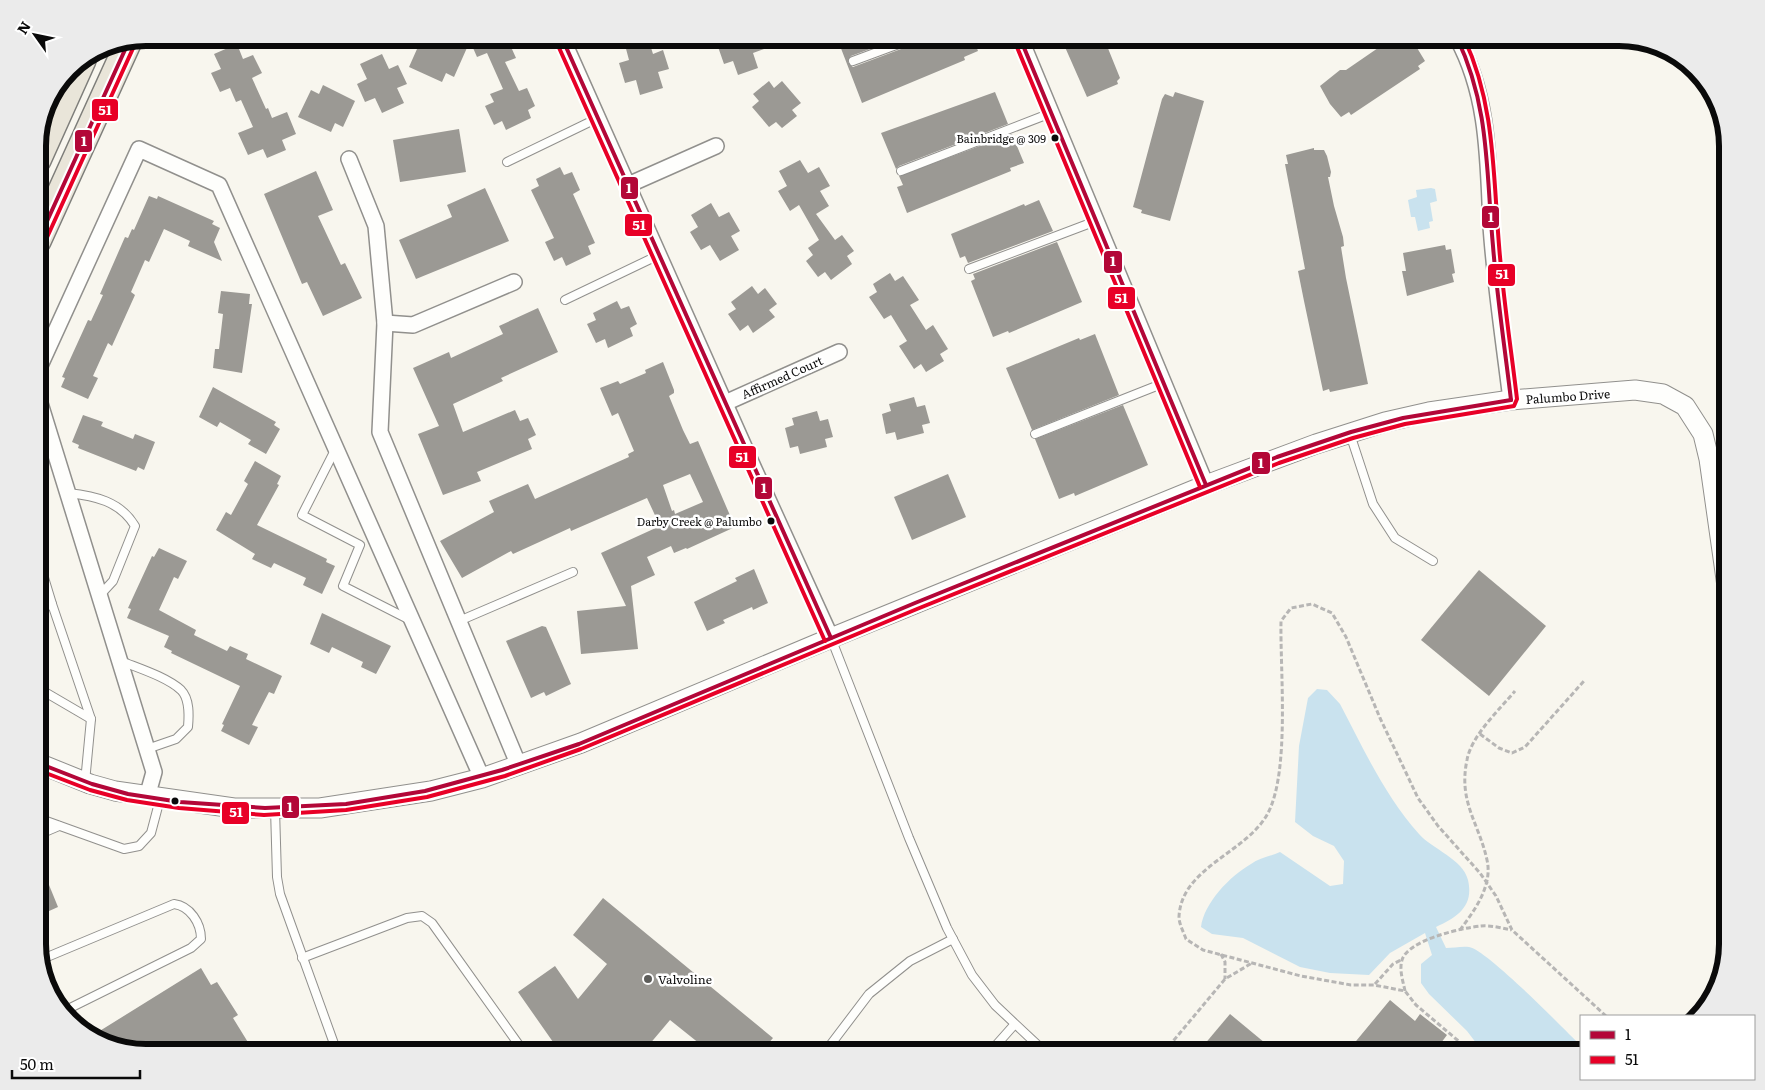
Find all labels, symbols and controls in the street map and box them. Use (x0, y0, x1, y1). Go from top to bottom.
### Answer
north arrow (10, 10, 60, 60)
text: N (12, 17, 35, 38)
line badge: 51 (91, 98, 119, 122)
text: 51 (98, 99, 112, 119)
line badge: 1 (74, 129, 93, 153)
text: 1 (81, 130, 87, 150)
place label: Bainbridge @ 309 (957, 130, 1046, 146)
marker: Bainbridge @ 309 (1050, 133, 1060, 143)
line badge: 1 (620, 176, 639, 200)
text: 1 (626, 177, 632, 197)
line badge: 1 (1481, 205, 1500, 229)
text: 1 (1488, 206, 1494, 226)
line badge: 51 (624, 213, 653, 237)
text: 51 (632, 214, 646, 234)
line badge: 1 (1103, 250, 1123, 274)
text: 1 (1110, 250, 1116, 270)
line badge: 51 (1487, 263, 1516, 287)
text: 51 (1495, 263, 1509, 283)
line badge: 51 (1107, 286, 1136, 310)
text: 51 (1114, 287, 1128, 307)
street label: Affirmed Court (738, 351, 826, 403)
street label: Palumbo Drive (1525, 384, 1611, 408)
line badge: 51 (728, 445, 757, 469)
text: 51 (735, 446, 749, 466)
line badge: 1 (1251, 451, 1271, 475)
text: 1 (1258, 452, 1264, 472)
line badge: 1 (754, 476, 773, 500)
text: 1 (761, 477, 767, 497)
place label: Darby Creek @ Palumbo (637, 513, 762, 529)
marker: Darby Creek @ Palumbo (766, 516, 776, 526)
line badge: 1 (281, 795, 300, 819)
unlabelled marker (170, 796, 180, 806)
text: 1 (287, 796, 293, 816)
line badge: 51 (221, 801, 250, 825)
text: 51 (229, 801, 243, 821)
place label: Valvoline (658, 970, 712, 988)
marker: Valvoline (642, 973, 654, 985)
legend (1580, 1015, 1755, 1080)
text: 1 (1625, 1022, 1631, 1045)
text: 51 (1625, 1047, 1639, 1070)
scale bar (12, 1048, 140, 1080)
text: 50 m (20, 1052, 54, 1075)

